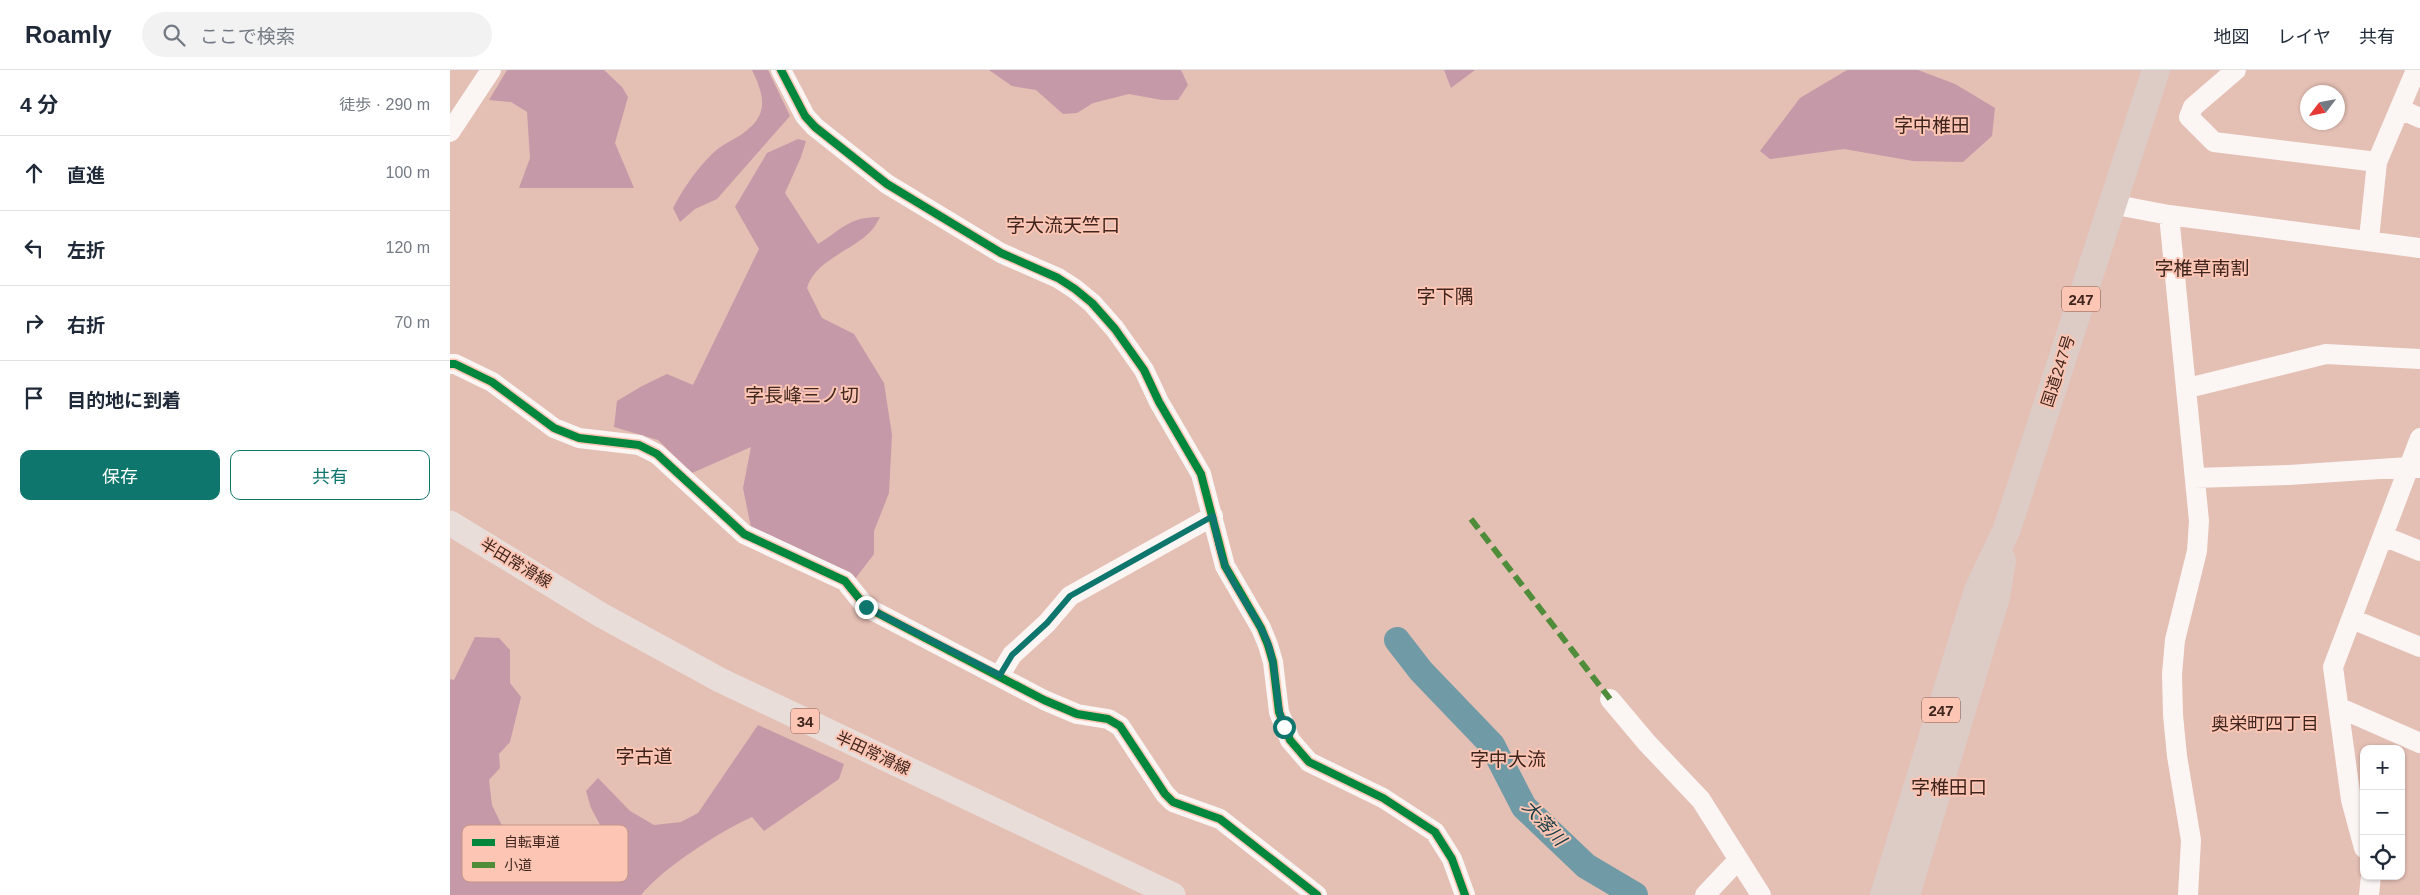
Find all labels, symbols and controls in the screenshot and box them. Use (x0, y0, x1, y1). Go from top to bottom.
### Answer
search box (142, 12, 492, 57)
text: Roamly (25, 21, 112, 48)
icon: search (160, 21, 188, 49)
text: ここで検索 (200, 26, 295, 47)
text: 地図 (2214, 27, 2250, 47)
text: レイヤ (2278, 27, 2331, 47)
text: 共有 (2359, 27, 2395, 47)
north arrow (2300, 85, 2345, 130)
text: 4 分 (20, 93, 59, 116)
text: 徒歩 · 290 m (339, 96, 430, 113)
district label: 字中椎田 (1894, 115, 1970, 136)
icon: ahead (20, 159, 48, 187)
text: 100 m (386, 164, 430, 181)
text: 直進 (67, 165, 105, 186)
district label: 字大流天竺口 (1006, 215, 1120, 236)
icon: left (20, 234, 48, 262)
text: 120 m (386, 239, 430, 256)
text: 左折 (67, 240, 105, 261)
district label: 字椎草南割 (2154, 258, 2250, 279)
district label: 字下隅 (1416, 286, 1474, 307)
road number: 247 (2062, 286, 2100, 312)
icon: right (20, 309, 48, 337)
text: 70 m (394, 314, 430, 331)
text: 右折 (67, 315, 105, 336)
street label: 国道247号 (2038, 333, 2078, 409)
icon: arrive (20, 384, 48, 412)
district label: 字長峰三ノ切 (745, 385, 859, 406)
text: 目的地に到着 (67, 390, 181, 411)
button: 保存 (20, 450, 220, 500)
button: 共有 (230, 450, 430, 500)
street label: 半田常滑線 (477, 535, 555, 591)
route end (855, 596, 878, 619)
road number: 247 (1922, 698, 1960, 722)
road number: 34 (791, 708, 819, 734)
district label: 奥栄町四丁目 (2211, 714, 2319, 734)
route start (1273, 716, 1296, 739)
street label: 半田常滑線 (833, 728, 913, 778)
map controls (2360, 745, 2405, 880)
button: + (2360, 745, 2405, 790)
district label: 字古道 (615, 746, 673, 767)
district label: 字中大流 (1470, 749, 1546, 770)
district label: 字椎田口 (1911, 777, 1987, 798)
button: − (2360, 790, 2405, 835)
water label: 大落川 (1518, 796, 1571, 851)
legend (462, 825, 628, 882)
text: 自転車道 (504, 834, 560, 850)
button: locate (2360, 835, 2405, 880)
text: 小道 (504, 857, 532, 873)

